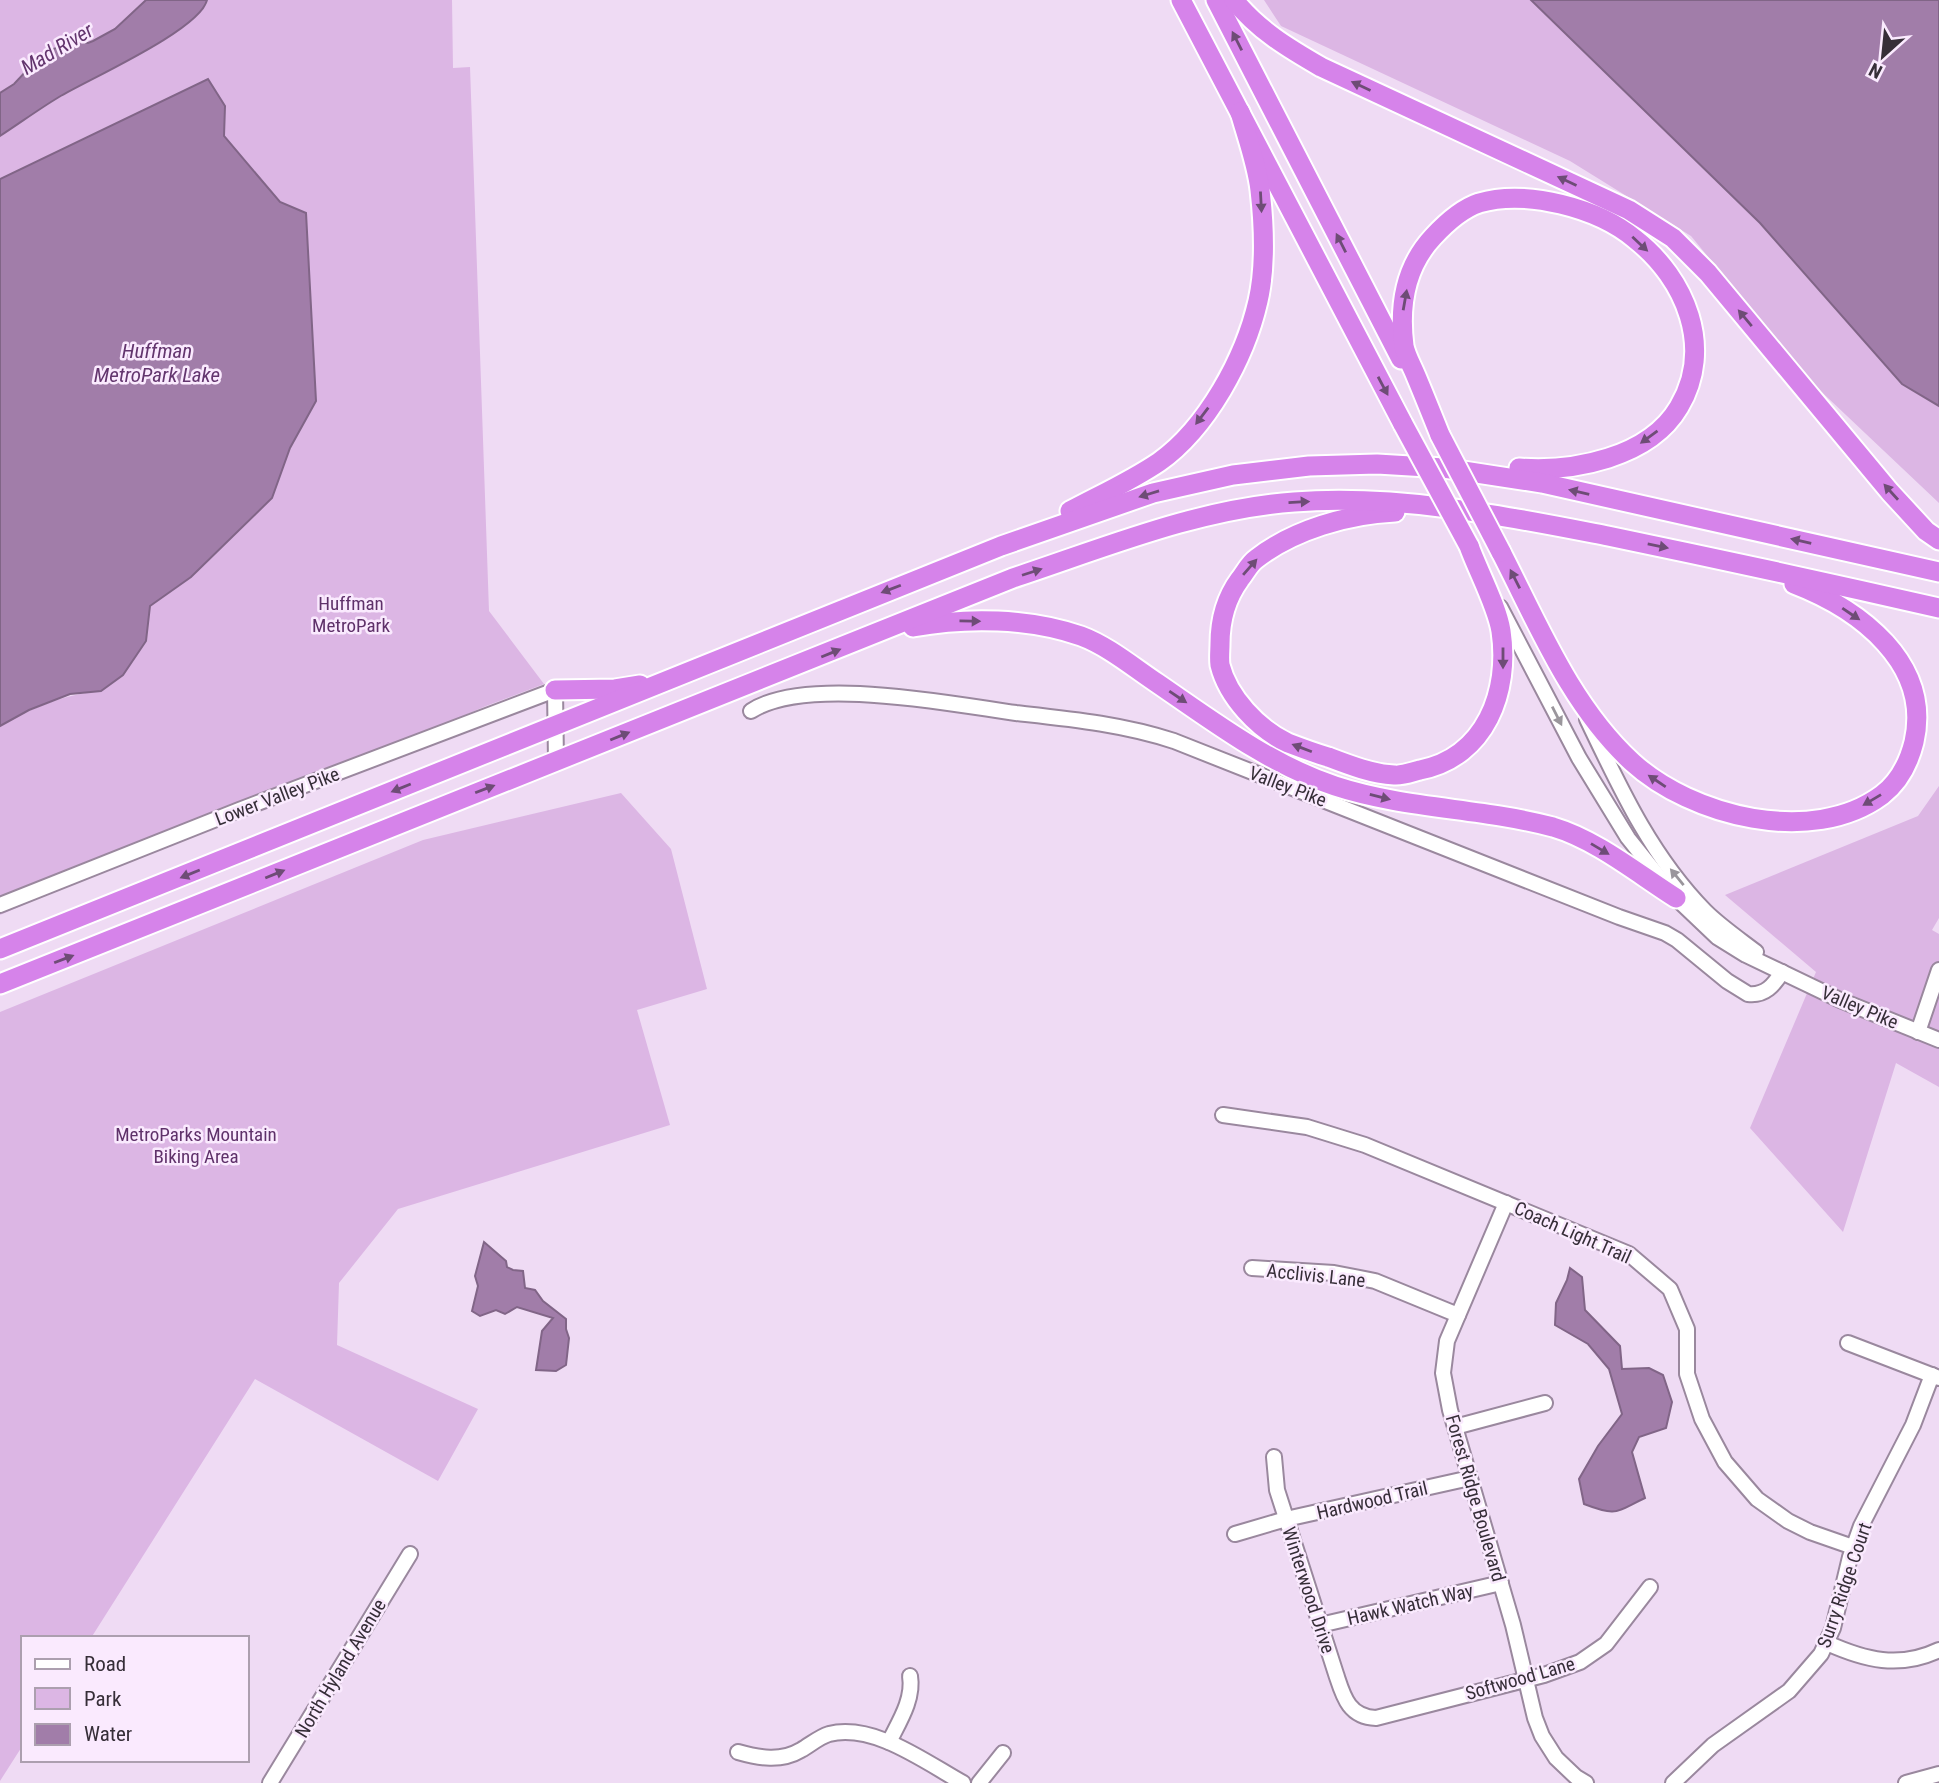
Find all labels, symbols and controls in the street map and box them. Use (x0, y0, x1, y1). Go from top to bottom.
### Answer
water label: Mad River (17, 18, 98, 80)
north arrow (1848, 21, 1918, 91)
one-way arrow (1231, 31, 1243, 51)
text: N (1865, 58, 1886, 84)
one-way arrow (1351, 80, 1371, 92)
one-way arrow (1557, 175, 1578, 186)
one-way arrow (1256, 192, 1267, 214)
one-way arrow (1336, 233, 1348, 253)
one-way arrow (1631, 236, 1648, 252)
one-way arrow (1399, 289, 1410, 311)
one-way arrow (1738, 309, 1753, 326)
water label: Huffman MetroPark Lake (94, 339, 220, 387)
one-way arrow (1377, 376, 1389, 396)
one-way arrow (1196, 407, 1210, 425)
one-way arrow (1640, 430, 1658, 444)
one-way arrow (1883, 484, 1899, 501)
one-way arrow (1568, 486, 1590, 497)
one-way arrow (1138, 490, 1159, 500)
one-way arrow (1288, 497, 1310, 508)
one-way arrow (1790, 536, 1812, 547)
one-way arrow (1647, 541, 1669, 552)
one-way arrow (1242, 558, 1257, 575)
one-way arrow (1022, 566, 1043, 577)
one-way arrow (1509, 569, 1521, 588)
one-way arrow (881, 583, 902, 594)
park label: Huffman MetroPark (312, 592, 390, 637)
one-way arrow (1841, 607, 1861, 620)
one-way arrow (959, 615, 981, 627)
one-way arrow (821, 647, 842, 658)
one-way arrow (1497, 647, 1509, 669)
one-way arrow (1168, 691, 1188, 704)
one-way arrow (1551, 706, 1563, 726)
one-way arrow (609, 731, 630, 742)
one-way arrow (1291, 742, 1312, 753)
street label: Valley Pike (1246, 761, 1330, 812)
street label: Lower Valley Pike (212, 762, 343, 831)
one-way arrow (1648, 774, 1666, 788)
one-way arrow (391, 782, 411, 794)
one-way arrow (475, 783, 496, 794)
one-way arrow (1369, 792, 1391, 803)
one-way arrow (1863, 794, 1882, 806)
one-way arrow (1590, 843, 1609, 856)
one-way arrow (180, 868, 201, 879)
one-way arrow (264, 868, 285, 879)
one-way arrow (1669, 869, 1684, 887)
one-way arrow (53, 954, 74, 965)
street label: Valley Pike (1818, 981, 1902, 1034)
park label: MetroParks Mountain Biking Area (115, 1123, 277, 1168)
street label: Coach Light Trail (1511, 1196, 1635, 1269)
street label: Acclivis Lane (1266, 1259, 1366, 1292)
street label: Forest Ridge Boulevard (1441, 1412, 1510, 1584)
street label: Hardwood Trail (1314, 1477, 1430, 1524)
street label: Surry Ridge Court (1812, 1520, 1877, 1651)
street label: Winterwood Drive (1277, 1524, 1340, 1656)
street label: Hawk Watch Way (1345, 1579, 1475, 1630)
street label: North Hyland Avenue (290, 1595, 391, 1742)
legend (21, 1636, 248, 1762)
text: Road (84, 1652, 126, 1676)
street label: Softwood Lane (1463, 1652, 1577, 1705)
text: Park (84, 1687, 122, 1711)
text: Water (84, 1722, 132, 1746)

